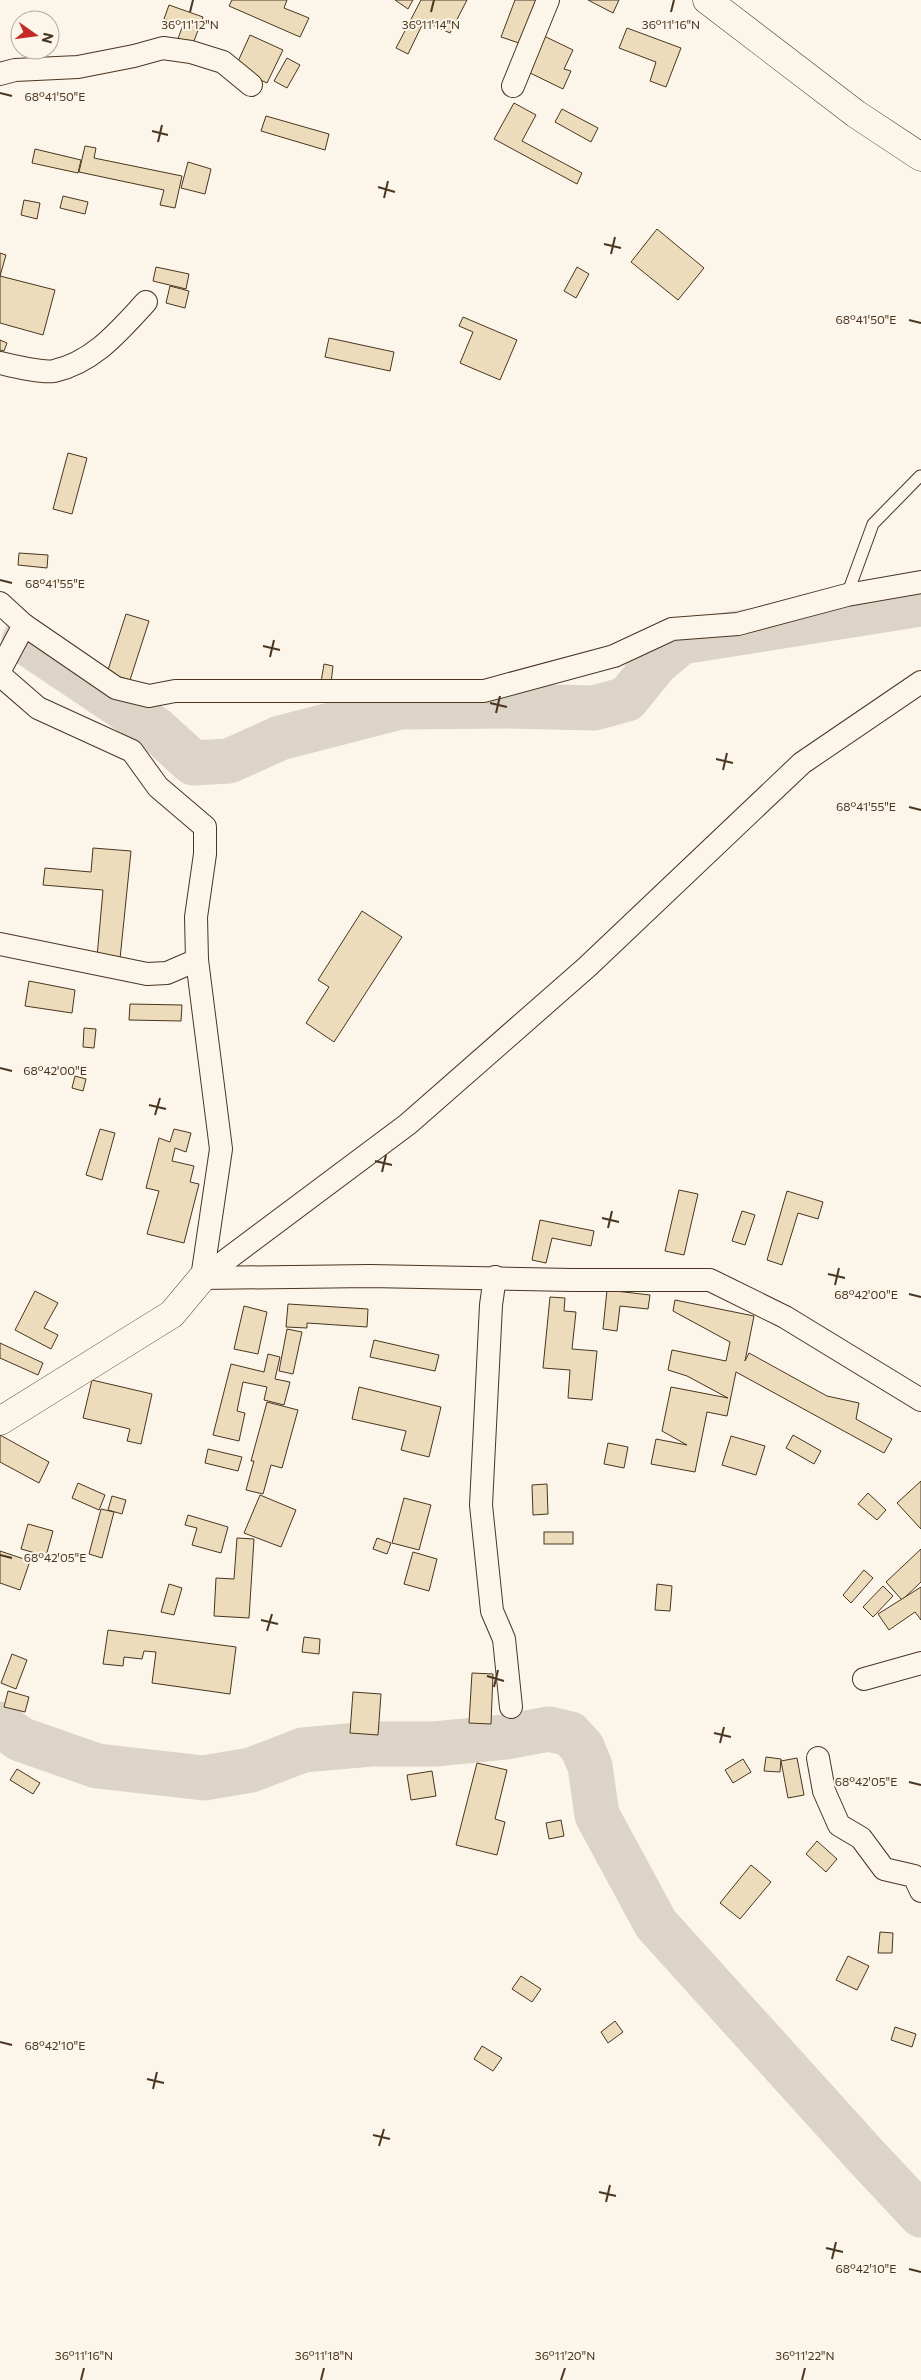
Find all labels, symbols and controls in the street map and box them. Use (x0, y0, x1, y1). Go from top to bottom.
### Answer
north arrow (10, 10, 60, 60)
text: 36°11'12"N (161, 17, 219, 31)
text: 36°11'14"N (402, 17, 460, 31)
text: 36°11'16"N (642, 17, 700, 31)
text: N (39, 31, 58, 45)
text: 68°41'50"E (25, 89, 85, 103)
text: 68°41'50"E (836, 312, 896, 326)
text: 68°41'55"E (25, 576, 85, 590)
text: 68°41'55"E (836, 799, 896, 813)
text: 68°42'00"E (23, 1063, 87, 1077)
text: 68°42'00"E (834, 1287, 898, 1301)
text: 68°42'05"E (24, 1550, 86, 1564)
text: 68°42'05"E (835, 1774, 897, 1788)
text: 68°42'10"E (25, 2038, 85, 2052)
text: 68°42'10"E (836, 2261, 896, 2275)
text: 36°11'16"N (55, 2348, 113, 2362)
text: 36°11'18"N (295, 2348, 353, 2362)
text: 36°11'20"N (535, 2348, 595, 2362)
text: 36°11'22"N (775, 2348, 835, 2362)

